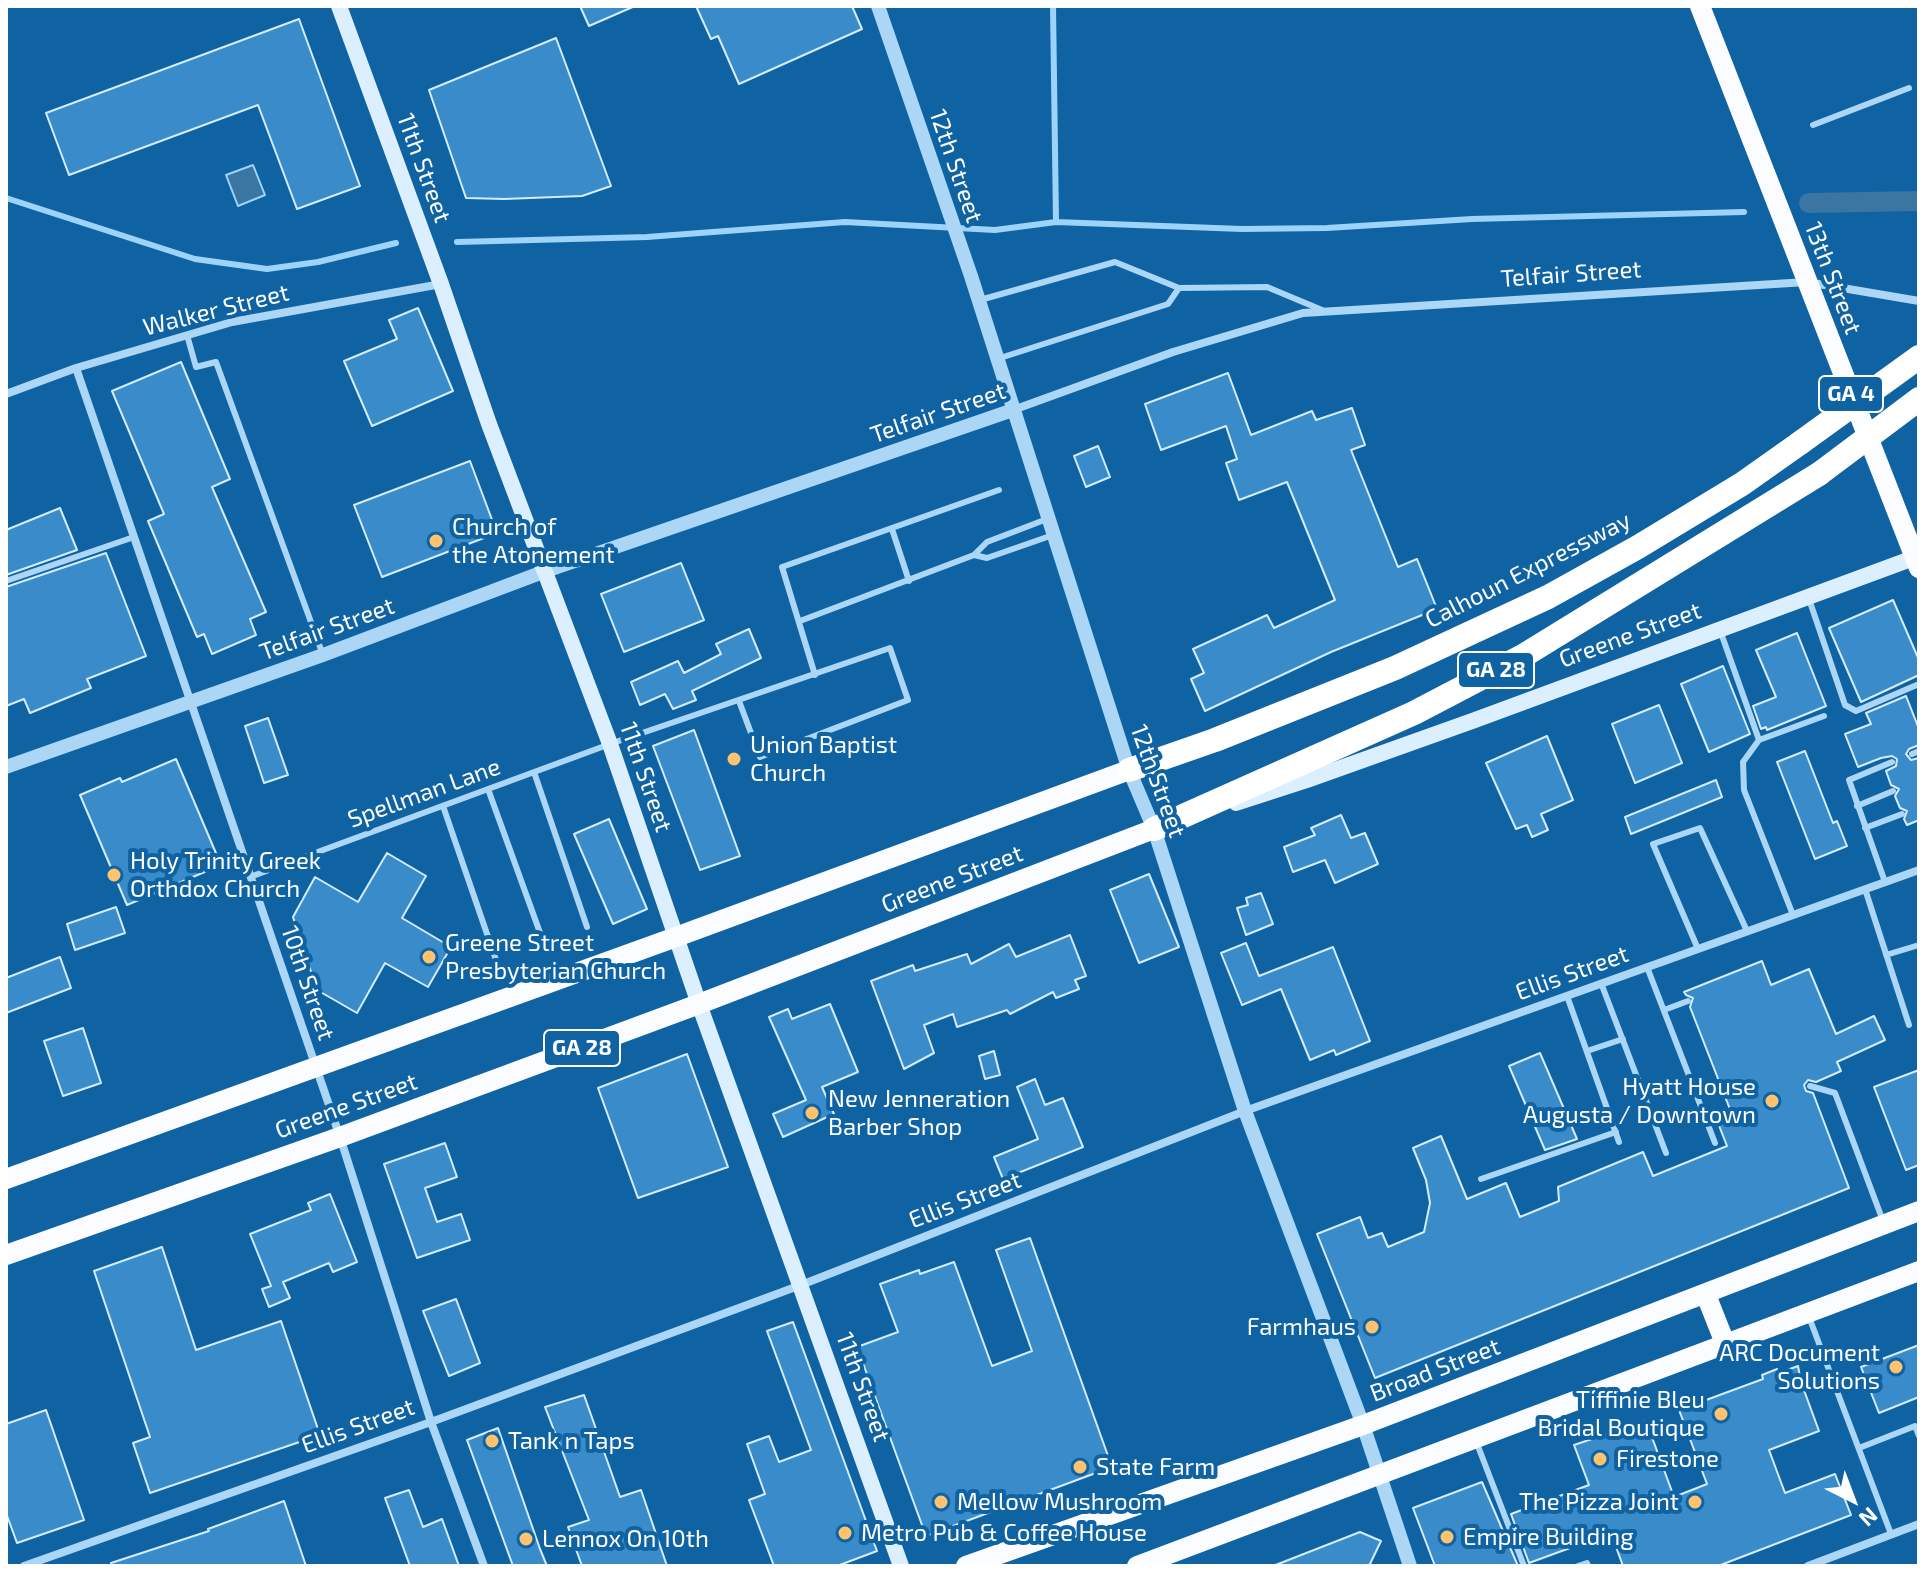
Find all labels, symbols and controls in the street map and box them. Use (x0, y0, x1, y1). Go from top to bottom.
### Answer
street label: 12th Street (923, 105, 989, 227)
street label: 11th Street (391, 109, 457, 227)
street label: 13th Street (1798, 218, 1868, 338)
street label: Telfair Street (1500, 255, 1642, 293)
street label: Walker Street (140, 278, 292, 342)
street label: Telfair Street (867, 376, 1009, 450)
road number: GA 4 (1819, 376, 1883, 412)
street label: Calhoun Expressway (1420, 506, 1636, 634)
place label: Church of the Atonement (452, 513, 615, 569)
marker: Church of the Atonement (427, 532, 445, 550)
street label: Telfair Street (256, 591, 398, 667)
street label: Greene Street (1555, 596, 1705, 674)
road number: GA 28 (1458, 652, 1534, 688)
street label: 11th Street (614, 718, 678, 836)
street label: 12th Street (1124, 721, 1192, 841)
place label: Union Baptist Church (750, 731, 897, 787)
marker: Union Baptist Church (725, 750, 743, 768)
street label: Spellman Lane (344, 752, 504, 834)
street label: Greene Street (877, 839, 1027, 919)
place label: Holy Trinity Greek Orthdox Church (130, 847, 321, 903)
marker: Holy Trinity Greek Orthdox Church (105, 866, 123, 884)
street label: 10th Street (275, 922, 341, 1044)
place label: Greene Street Presbyterian Church (445, 929, 666, 985)
street label: Ellis Street (1512, 939, 1632, 1007)
marker: Greene Street Presbyterian Church (420, 948, 438, 966)
road number: GA 28 (544, 1030, 620, 1066)
street label: Greene Street (271, 1067, 421, 1145)
place label: Hyatt House Augusta / Downtown (1523, 1073, 1756, 1129)
place label: New Jenneration Barber Shop (828, 1085, 1010, 1141)
marker: Hyatt House Augusta / Downtown (1763, 1092, 1781, 1110)
marker: New Jenneration Barber Shop (803, 1104, 821, 1122)
street label: Ellis Street (905, 1165, 1025, 1235)
place label: Farmhaus (1247, 1313, 1356, 1341)
marker: Farmhaus (1363, 1318, 1381, 1336)
street label: 11th Street (830, 1328, 896, 1446)
street label: Broad Street (1366, 1332, 1504, 1408)
place label: ARC Document Solutions (1719, 1339, 1880, 1395)
marker: ARC Document Solutions (1887, 1358, 1905, 1376)
place label: Tiffinie Bleu Bridal Boutique (1538, 1386, 1705, 1442)
street label: Ellis Street (298, 1392, 418, 1460)
marker: Tiffinie Bleu Bridal Boutique (1712, 1405, 1730, 1423)
place label: Tank n Taps (508, 1427, 635, 1455)
marker: Tank n Taps (483, 1432, 501, 1450)
place label: Firestone (1616, 1445, 1719, 1473)
marker: Firestone (1591, 1450, 1609, 1468)
place label: State Farm (1096, 1453, 1215, 1481)
marker: State Farm (1071, 1458, 1089, 1476)
north arrow (1813, 1460, 1893, 1540)
place label: Mellow Mushroom (957, 1488, 1162, 1516)
place label: The Pizza Joint (1519, 1488, 1679, 1516)
marker: Mellow Mushroom (932, 1493, 950, 1511)
marker: The Pizza Joint (1686, 1493, 1704, 1511)
text: N (1854, 1503, 1884, 1533)
place label: Metro Pub & Coffee House (861, 1519, 1147, 1547)
place label: Empire Building (1463, 1523, 1634, 1551)
marker: Metro Pub & Coffee House (836, 1524, 854, 1542)
place label: Lennox On 10th (542, 1525, 709, 1553)
marker: Empire Building (1438, 1528, 1456, 1546)
marker: Lennox On 10th (517, 1530, 535, 1548)

